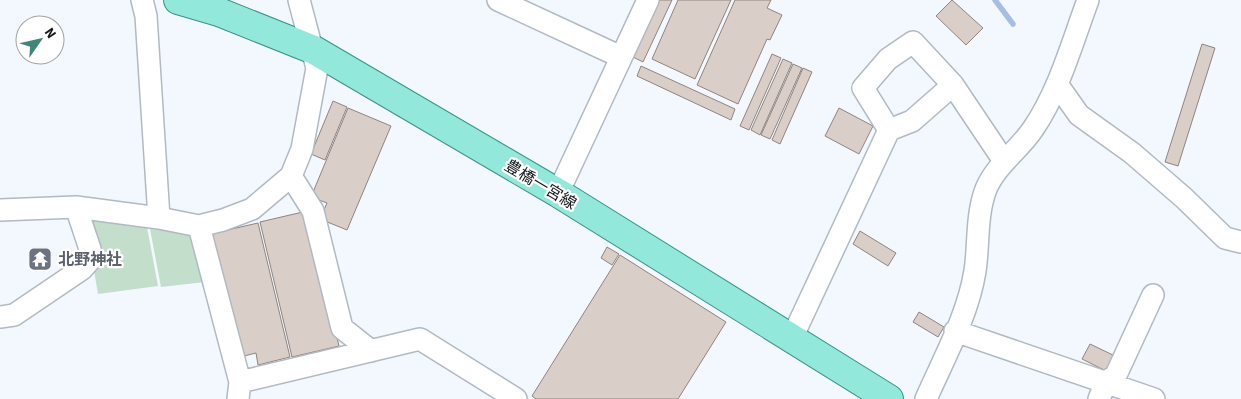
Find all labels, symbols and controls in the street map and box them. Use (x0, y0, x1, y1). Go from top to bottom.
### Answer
north arrow (15, 15, 65, 65)
text: N (39, 24, 61, 43)
street label: 豊橋一宮線 (501, 155, 580, 215)
temple icon: 北野神社 (27, 246, 53, 272)
place label: 北野神社 (58, 249, 122, 271)

